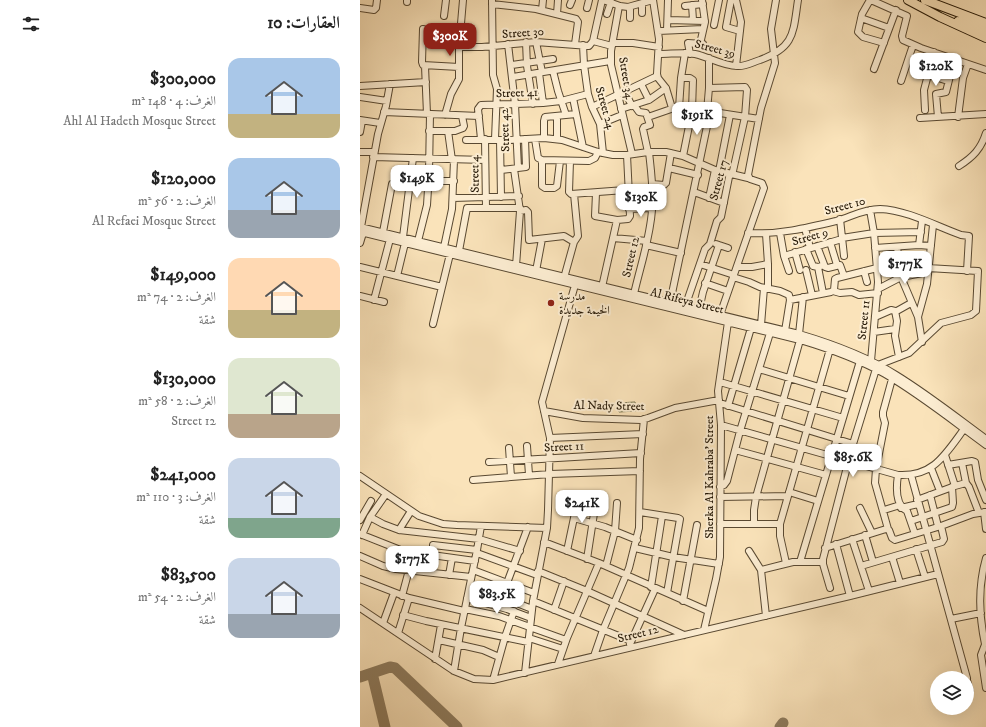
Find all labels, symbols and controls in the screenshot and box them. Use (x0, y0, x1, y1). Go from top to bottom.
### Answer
text: العقارات: 10 (267, 12, 340, 34)
icon: filters (20, 13, 42, 35)
pin: $300K (422, 23, 478, 57)
street label: Street 30 (502, 24, 544, 42)
text: $300K (432, 28, 468, 44)
street label: Street 39 (693, 36, 737, 62)
pin: $120K (908, 53, 964, 87)
street label: Street 34 (615, 56, 637, 101)
text: $120K (919, 58, 953, 74)
text: $300,000 (150, 68, 216, 90)
icon: home (260, 74, 308, 122)
street label: Street 41 (496, 85, 538, 101)
street label: Street 24 (592, 85, 619, 132)
text: الغرف: 4 · 148 m² (131, 93, 216, 109)
pin: $191K (669, 102, 725, 136)
text: $191K (681, 107, 713, 123)
street label: Street 42 (497, 108, 513, 152)
text: Ahl Al Hadeth Mosque Street (63, 113, 216, 129)
street label: Street 4 (467, 154, 483, 193)
street label: Street 17 (706, 158, 732, 202)
pin: $149K (389, 165, 445, 199)
text: $120,000 (151, 168, 216, 190)
text: $149K (400, 170, 434, 186)
icon: home (260, 174, 308, 222)
pin: $130K (613, 184, 669, 218)
text: $130K (625, 189, 657, 205)
text: الغرف: 2 · 56 m² (138, 193, 216, 209)
street label: Street 10 (823, 193, 867, 219)
text: Al Refaei Mosque Street (92, 213, 216, 229)
street label: Street 9 (790, 225, 830, 249)
street label: Street 12 (619, 235, 643, 279)
pin: $177K (877, 251, 933, 285)
text: $177K (888, 256, 922, 272)
text: $149,000 (150, 264, 216, 286)
icon: home (260, 274, 308, 322)
street label: Al Rifeya Street (649, 285, 726, 317)
text: الغرف: 2 · 74 m² (137, 289, 216, 305)
place label: مدرسة الخيمة جديدة (559, 289, 610, 318)
marker: مدرسة الخيمة جديدة (546, 298, 556, 308)
street label: Street 11 (854, 299, 874, 341)
text: شقة (199, 312, 216, 328)
text: $130,000 (153, 368, 216, 390)
icon: home (260, 374, 308, 422)
text: الغرف: 2 · 58 m² (138, 393, 216, 409)
street label: Al Nady Street (573, 398, 645, 414)
text: Street 12 (171, 413, 216, 429)
street label: Sherka Al Kahraba' Street (702, 415, 717, 539)
street label: Street 11 (544, 438, 584, 456)
pin: $85.6K (820, 444, 886, 478)
text: $85.6K (834, 449, 872, 465)
text: $241,000 (150, 464, 216, 486)
icon: home (260, 474, 308, 522)
text: الغرف: 3 · 110 m² (136, 489, 216, 505)
pin: $241K (554, 490, 610, 524)
text: $241K (565, 495, 599, 511)
text: شقة (199, 512, 216, 528)
pin: $177K (384, 546, 440, 580)
text: $177K (395, 551, 429, 567)
text: $83,500 (161, 564, 216, 586)
icon: home (260, 574, 308, 622)
pin: $83.5K (464, 581, 530, 615)
text: $83.5K (479, 586, 515, 602)
text: الغرف: 2 · 54 m² (138, 589, 216, 605)
text: شقة (199, 612, 216, 628)
street label: Street 12 (616, 622, 660, 646)
map controls (930, 671, 974, 715)
button: layers (930, 671, 974, 715)

